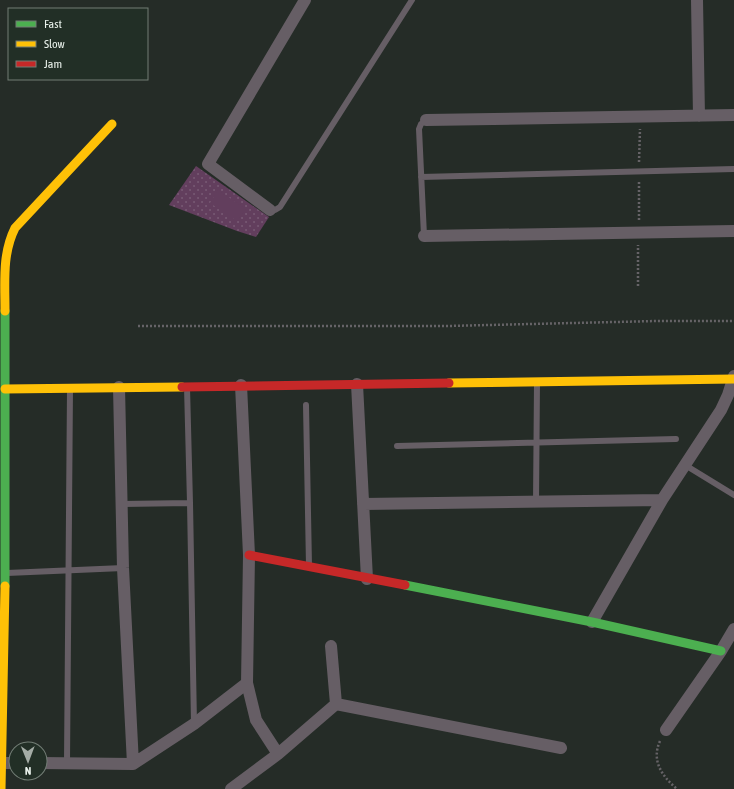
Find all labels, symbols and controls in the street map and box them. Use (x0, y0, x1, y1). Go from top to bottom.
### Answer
legend (8, 8, 148, 80)
text: Fast (44, 17, 62, 31)
text: Slow (44, 37, 65, 51)
text: Jam (44, 57, 62, 71)
north arrow (8, 741, 48, 781)
text: N (25, 765, 32, 777)

